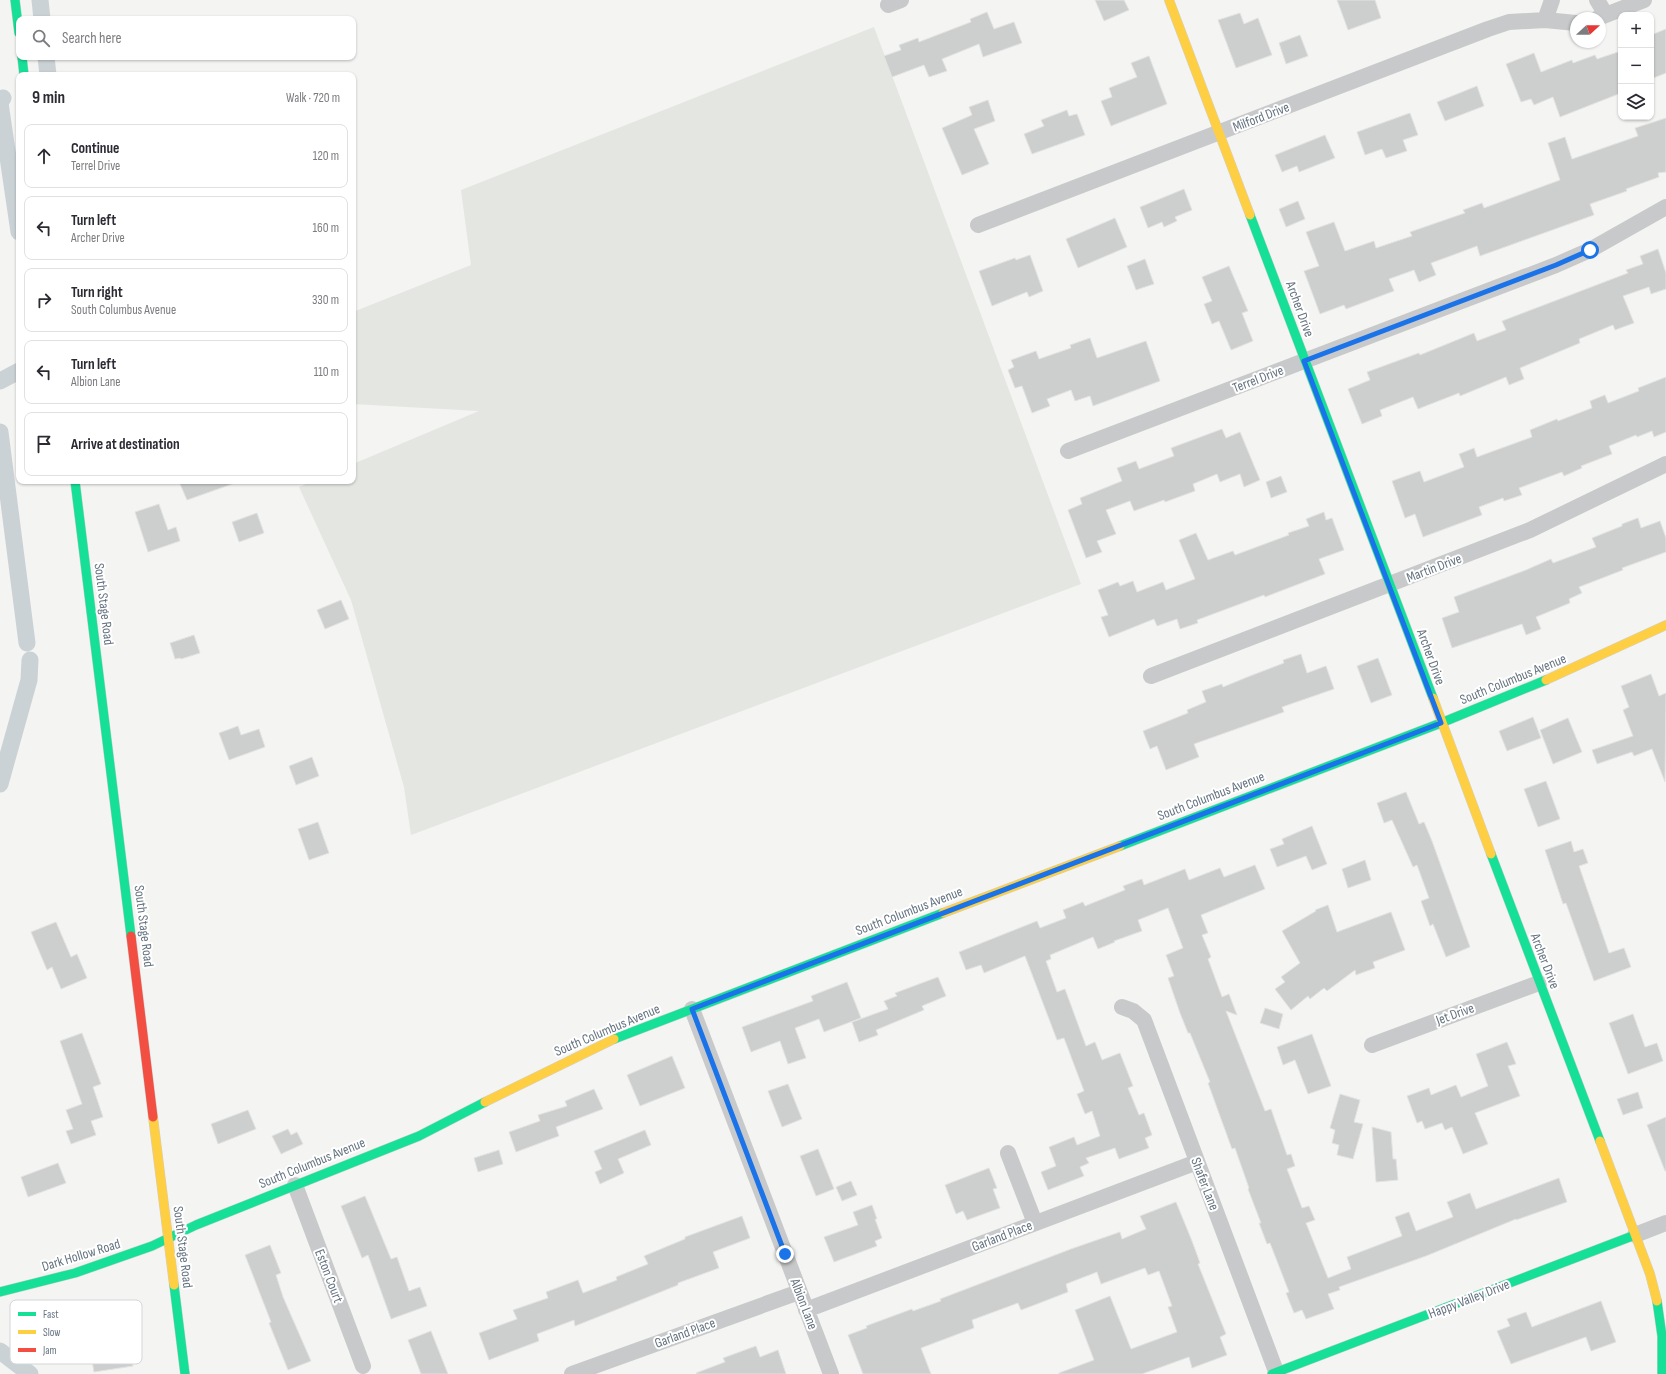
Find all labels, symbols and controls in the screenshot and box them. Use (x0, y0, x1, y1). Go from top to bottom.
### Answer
north arrow (1570, 12, 1606, 48)
map controls (1618, 12, 1654, 120)
button: + (1618, 12, 1654, 48)
search box (16, 16, 356, 60)
icon: search (30, 27, 52, 49)
text: Search here (62, 29, 122, 48)
button: − (1618, 48, 1654, 84)
button: layers (1618, 84, 1654, 120)
text: 9 min (32, 88, 65, 108)
text: Walk · 720 m (286, 90, 340, 106)
street label: Milford Drive (1230, 98, 1292, 136)
text: Continue (71, 139, 120, 158)
icon: ahead (33, 145, 55, 167)
text: 120 m (313, 148, 339, 164)
text: Terrel Drive (71, 158, 120, 174)
text: Turn left (71, 211, 116, 230)
icon: left (33, 217, 55, 239)
text: 160 m (313, 220, 339, 236)
text: Archer Drive (71, 230, 125, 246)
route start (1581, 241, 1599, 259)
street label: Archer Drive (1282, 278, 1318, 339)
text: Turn right (71, 283, 123, 302)
icon: right (33, 289, 55, 311)
text: 330 m (312, 292, 339, 308)
text: South Columbus Avenue (71, 302, 176, 318)
text: Turn left (71, 355, 116, 374)
icon: left (33, 361, 55, 383)
street label: Terrel Drive (1230, 362, 1286, 396)
text: 110 m (314, 364, 339, 380)
text: Albion Lane (71, 374, 121, 390)
icon: arrive (33, 433, 55, 455)
text: Arrive at destination (71, 435, 180, 454)
street label: Martin Drive (1404, 550, 1464, 586)
street label: South Stage Road (91, 562, 117, 646)
street label: Archer Drive (1413, 626, 1449, 687)
street label: South Columbus Avenue (1457, 650, 1569, 708)
street label: South Columbus Avenue (1155, 768, 1267, 824)
street label: South Columbus Avenue (853, 883, 965, 939)
street label: South Stage Road (131, 884, 157, 968)
street label: Archer Drive (1526, 930, 1563, 991)
street label: Jet Drive (1433, 999, 1476, 1029)
street label: South Columbus Avenue (552, 1000, 662, 1060)
street label: South Columbus Avenue (256, 1134, 368, 1192)
street label: Shafer Lane (1187, 1155, 1223, 1213)
street label: South Stage Road (170, 1205, 196, 1289)
street label: Garland Place (969, 1217, 1035, 1255)
street label: Dark Hollow Road (40, 1235, 122, 1275)
route end (776, 1245, 794, 1263)
street label: Eston Court (311, 1247, 347, 1305)
street label: Albion Lane (786, 1275, 822, 1332)
street label: Happy Valley Drive (1426, 1276, 1512, 1322)
legend (10, 1300, 142, 1364)
text: Fast (43, 1308, 59, 1321)
street label: Garland Place (652, 1314, 718, 1352)
text: Slow (43, 1326, 60, 1339)
text: Jam (42, 1344, 57, 1357)

